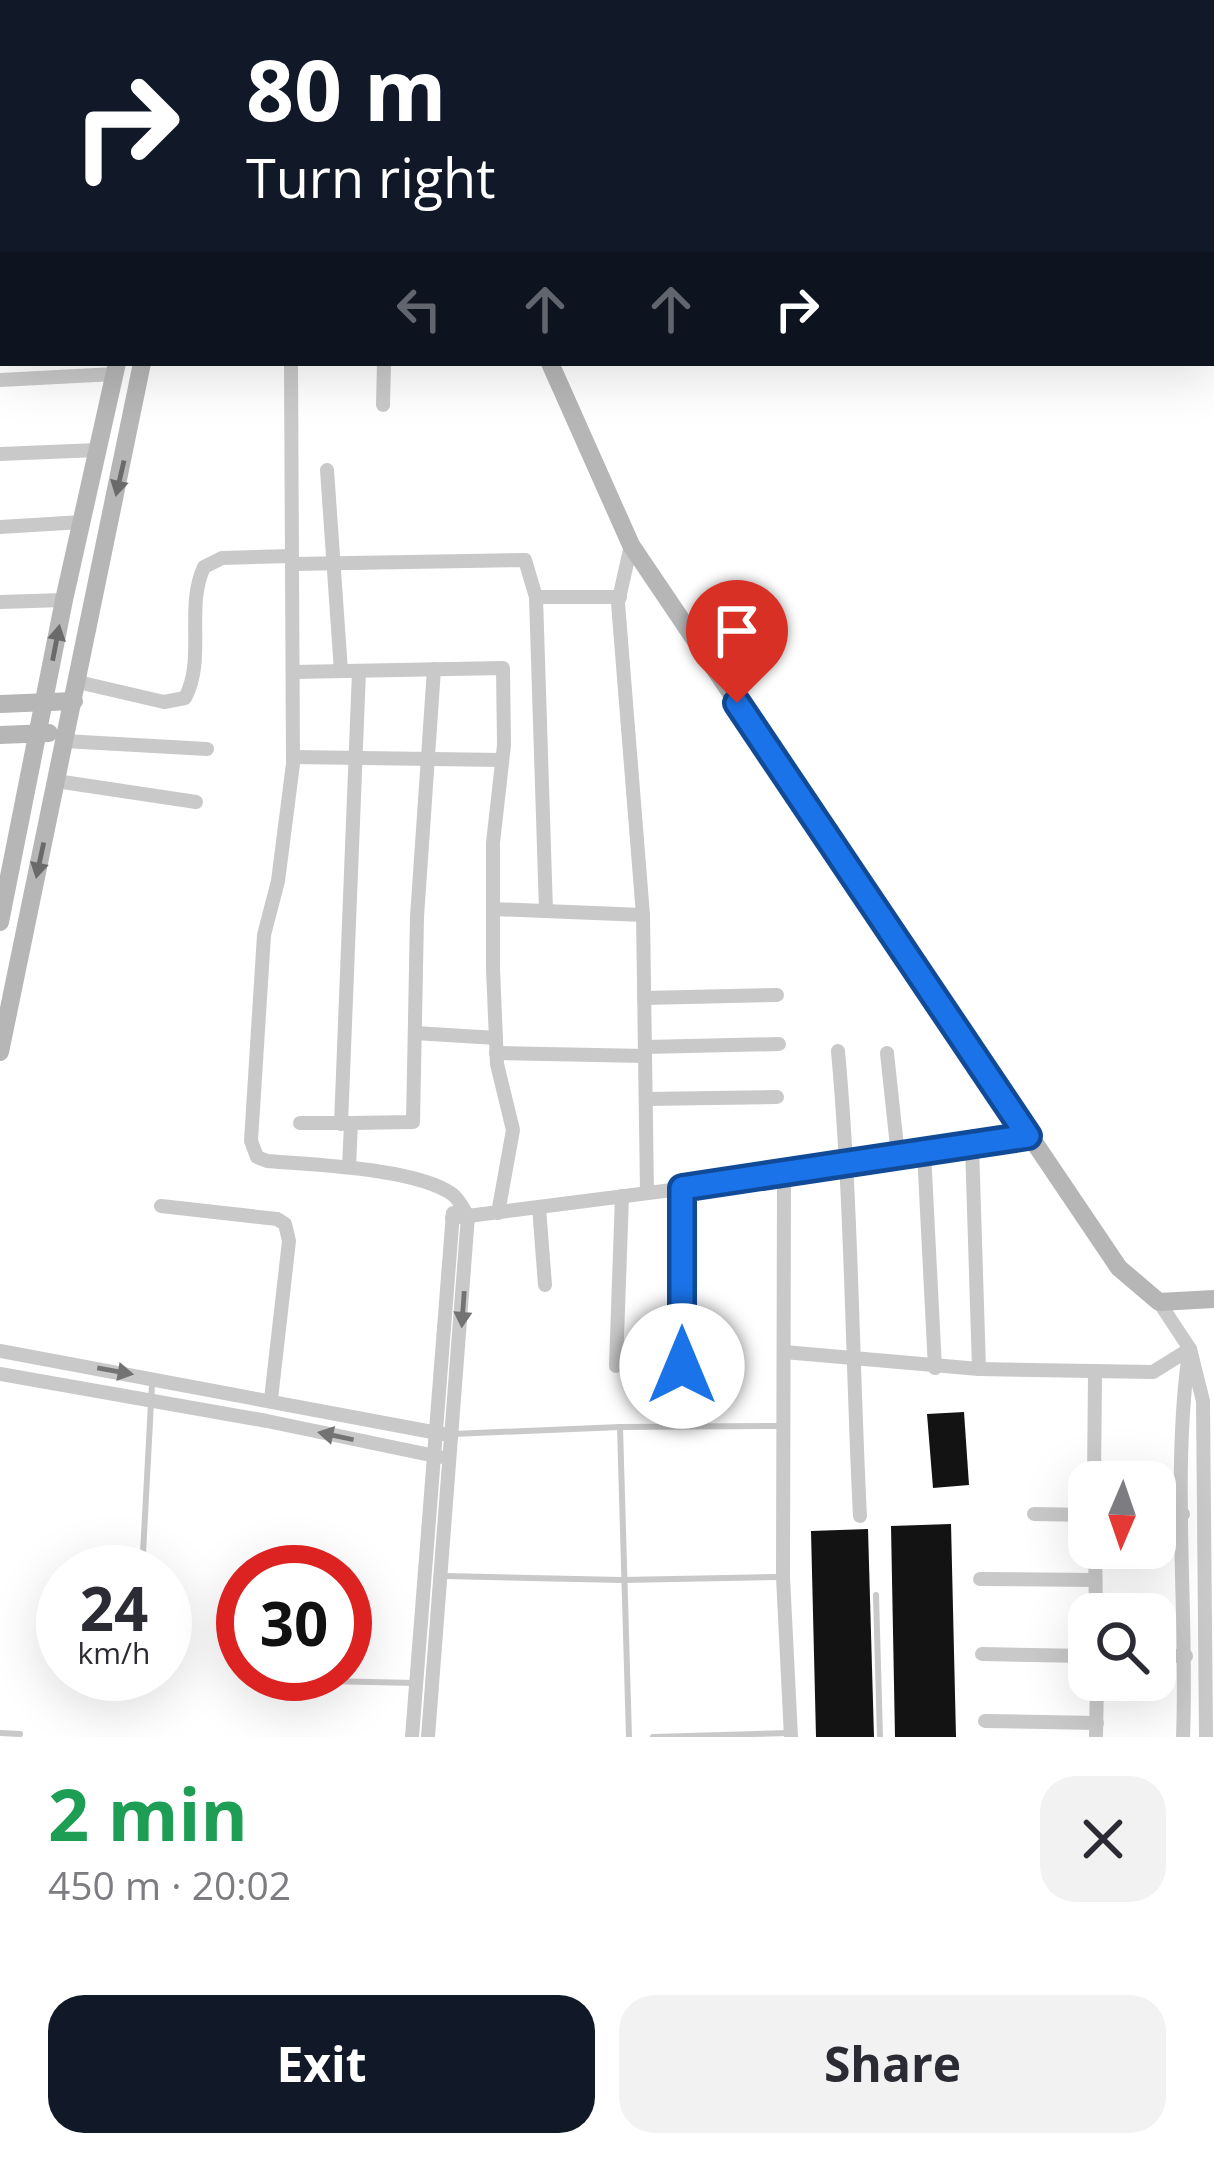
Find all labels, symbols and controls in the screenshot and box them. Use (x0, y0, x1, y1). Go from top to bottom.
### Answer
text: 80 m (246, 31, 446, 146)
icon: right (48, 48, 204, 204)
text: Turn right (246, 140, 495, 214)
icon: left (386, 276, 452, 342)
icon: ahead (512, 276, 578, 342)
icon: ahead (638, 276, 704, 342)
icon: right (764, 276, 830, 342)
one-way arrow (109, 459, 128, 497)
pin (686, 580, 788, 703)
icon: arrive (704, 598, 770, 664)
one-way arrow (47, 623, 66, 661)
one-way arrow (30, 841, 49, 879)
one-way arrow (453, 1291, 472, 1328)
position arrow (619, 1303, 745, 1429)
one-way arrow (97, 1363, 135, 1381)
one-way arrow (317, 1425, 355, 1444)
north arrow (1068, 1461, 1176, 1569)
map controls (1068, 1461, 1176, 1701)
speed limit sign: 30 (216, 1545, 372, 1701)
text: 24 (80, 1567, 148, 1649)
button: search (1068, 1593, 1176, 1701)
text: km/h (78, 1632, 150, 1673)
text: 2 min (48, 1764, 248, 1862)
button: close (1040, 1776, 1166, 1902)
text: 450 m · 20:02 (48, 1858, 291, 1911)
button: Exit (48, 1995, 595, 2133)
button: Share (619, 1995, 1166, 2133)

